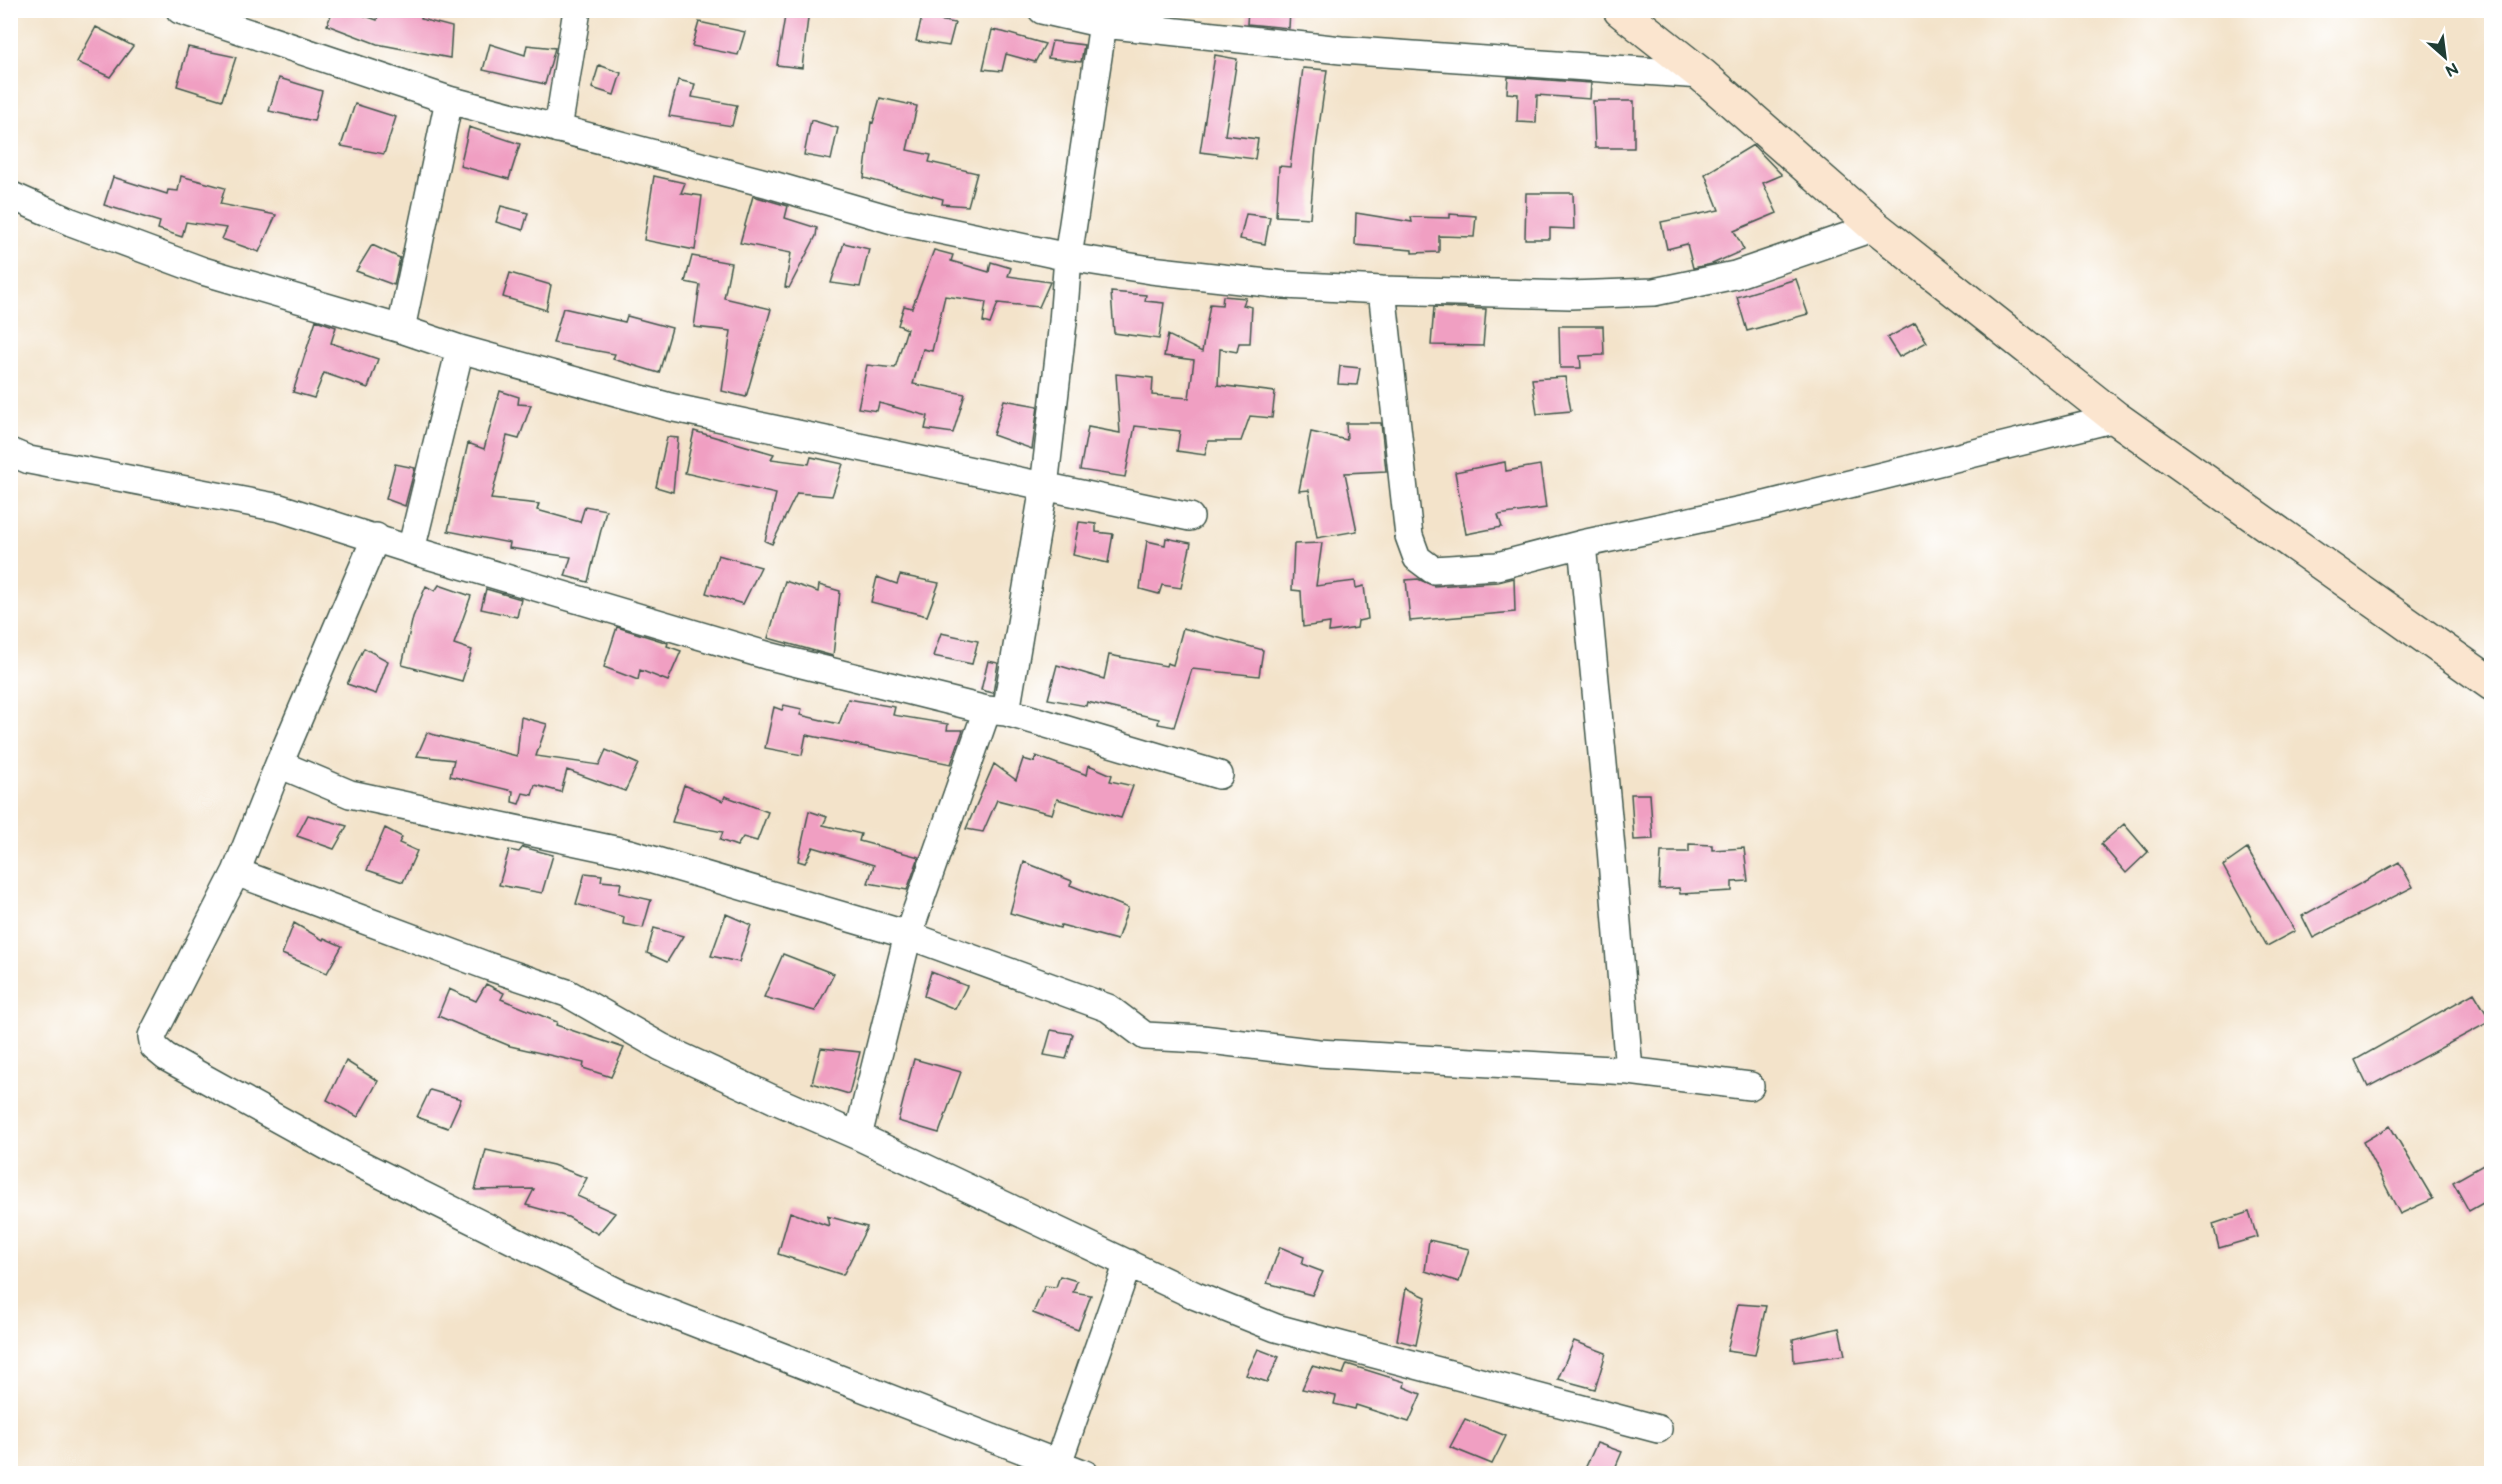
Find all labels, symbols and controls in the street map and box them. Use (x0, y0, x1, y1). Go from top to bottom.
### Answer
north arrow (2415, 27, 2475, 87)
text: N (2442, 58, 2461, 80)

